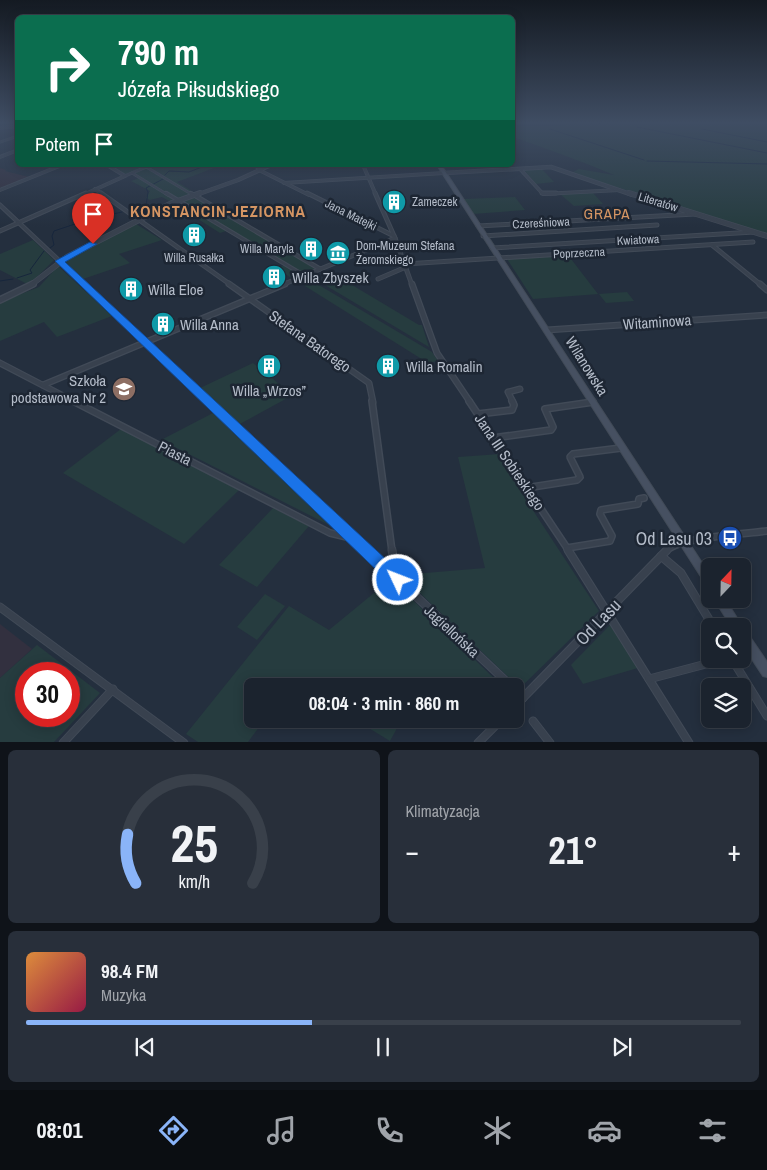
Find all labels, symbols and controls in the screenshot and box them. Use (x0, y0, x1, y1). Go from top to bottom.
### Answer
text: 790 m (118, 29, 199, 76)
icon: right (35, 35, 100, 100)
text: Józefa Piłsudskiego (118, 74, 279, 104)
icon: arrive (90, 130, 118, 158)
text: Potem (35, 131, 80, 157)
street label: Literatów (636, 188, 681, 216)
building icon: Zameczek (381, 189, 407, 215)
pin (72, 193, 114, 244)
place label: Zameczek (412, 194, 457, 210)
street label: Jana Matejki (322, 196, 380, 234)
icon: arrive (79, 200, 107, 228)
district label: KONSTANCIN-JEZIORNA (130, 200, 306, 222)
district label: GRAPA (583, 203, 631, 224)
street label: Czereśniowa (512, 213, 571, 232)
building icon: Willa Rusałka (181, 222, 207, 248)
street label: Kwiatowa (616, 231, 660, 249)
building icon: Willa Maryla (298, 236, 324, 262)
place label: Dom-Muzeum Stefana Żeromskiego (356, 238, 455, 268)
museum icon: Dom-Muzeum Stefana Żeromskiego (325, 240, 351, 266)
place label: Willa Maryla (240, 241, 295, 257)
street label: Poprzeczna (553, 244, 606, 262)
place label: Willa Rusałka (164, 250, 225, 266)
building icon: Willa Zbyszek (261, 264, 287, 290)
place label: Willa Zbyszek (292, 267, 369, 288)
building icon: Willa Eloe (118, 276, 144, 302)
place label: Willa Eloe (148, 279, 204, 300)
street label: Stefana Batorego (265, 305, 355, 377)
street label: Witaminowa (622, 309, 692, 335)
building icon: Willa Anna (150, 311, 176, 337)
place label: Willa Anna (180, 314, 239, 335)
street label: Wilanowska (561, 332, 614, 400)
building icon: Willa „Wrzos” (256, 353, 282, 379)
building icon: Willa Romalin (375, 353, 401, 379)
place label: Willa Romalin (406, 356, 483, 377)
place label: Szkoła podstawowa Nr 2 (11, 370, 106, 408)
school or university icon: Szkoła podstawowa Nr 2 (111, 376, 137, 402)
place label: Willa „Wrzos” (232, 380, 306, 401)
street label: Jana III Sobieskiego (470, 410, 550, 514)
street label: Piasta (155, 436, 195, 470)
bus stop icon: Od Lasu 03 (717, 525, 743, 551)
place label: Od Lasu 03 (636, 526, 712, 551)
position arrow (371, 553, 423, 605)
north arrow (701, 558, 751, 608)
map controls (701, 558, 751, 728)
street label: Od Lasu (570, 593, 626, 651)
street label: Jagiellońska (420, 600, 484, 662)
button: search (701, 618, 751, 668)
speed limit sign: 30 (15, 662, 80, 727)
button: layers (701, 678, 751, 728)
text: 08:04 · 3 min · 860 m (309, 690, 459, 716)
text: Klimatyzacja (406, 800, 480, 822)
text: 25 (170, 808, 217, 878)
text: 21° (548, 825, 598, 876)
text: − (406, 832, 419, 870)
text: + (728, 832, 741, 870)
text: km/h (178, 870, 210, 894)
text: 98.4 FM (101, 958, 158, 984)
text: Muzyka (101, 984, 146, 1006)
icon: previous (131, 1033, 159, 1061)
icon: pause (369, 1033, 397, 1061)
icon: next (608, 1033, 636, 1061)
icon: directions (156, 1113, 191, 1148)
icon: music (264, 1113, 299, 1148)
icon: phone (372, 1113, 407, 1148)
icon: climate (480, 1113, 515, 1148)
icon: car (587, 1113, 622, 1148)
icon: filters (695, 1113, 730, 1148)
text: 08:01 (36, 1115, 83, 1145)

